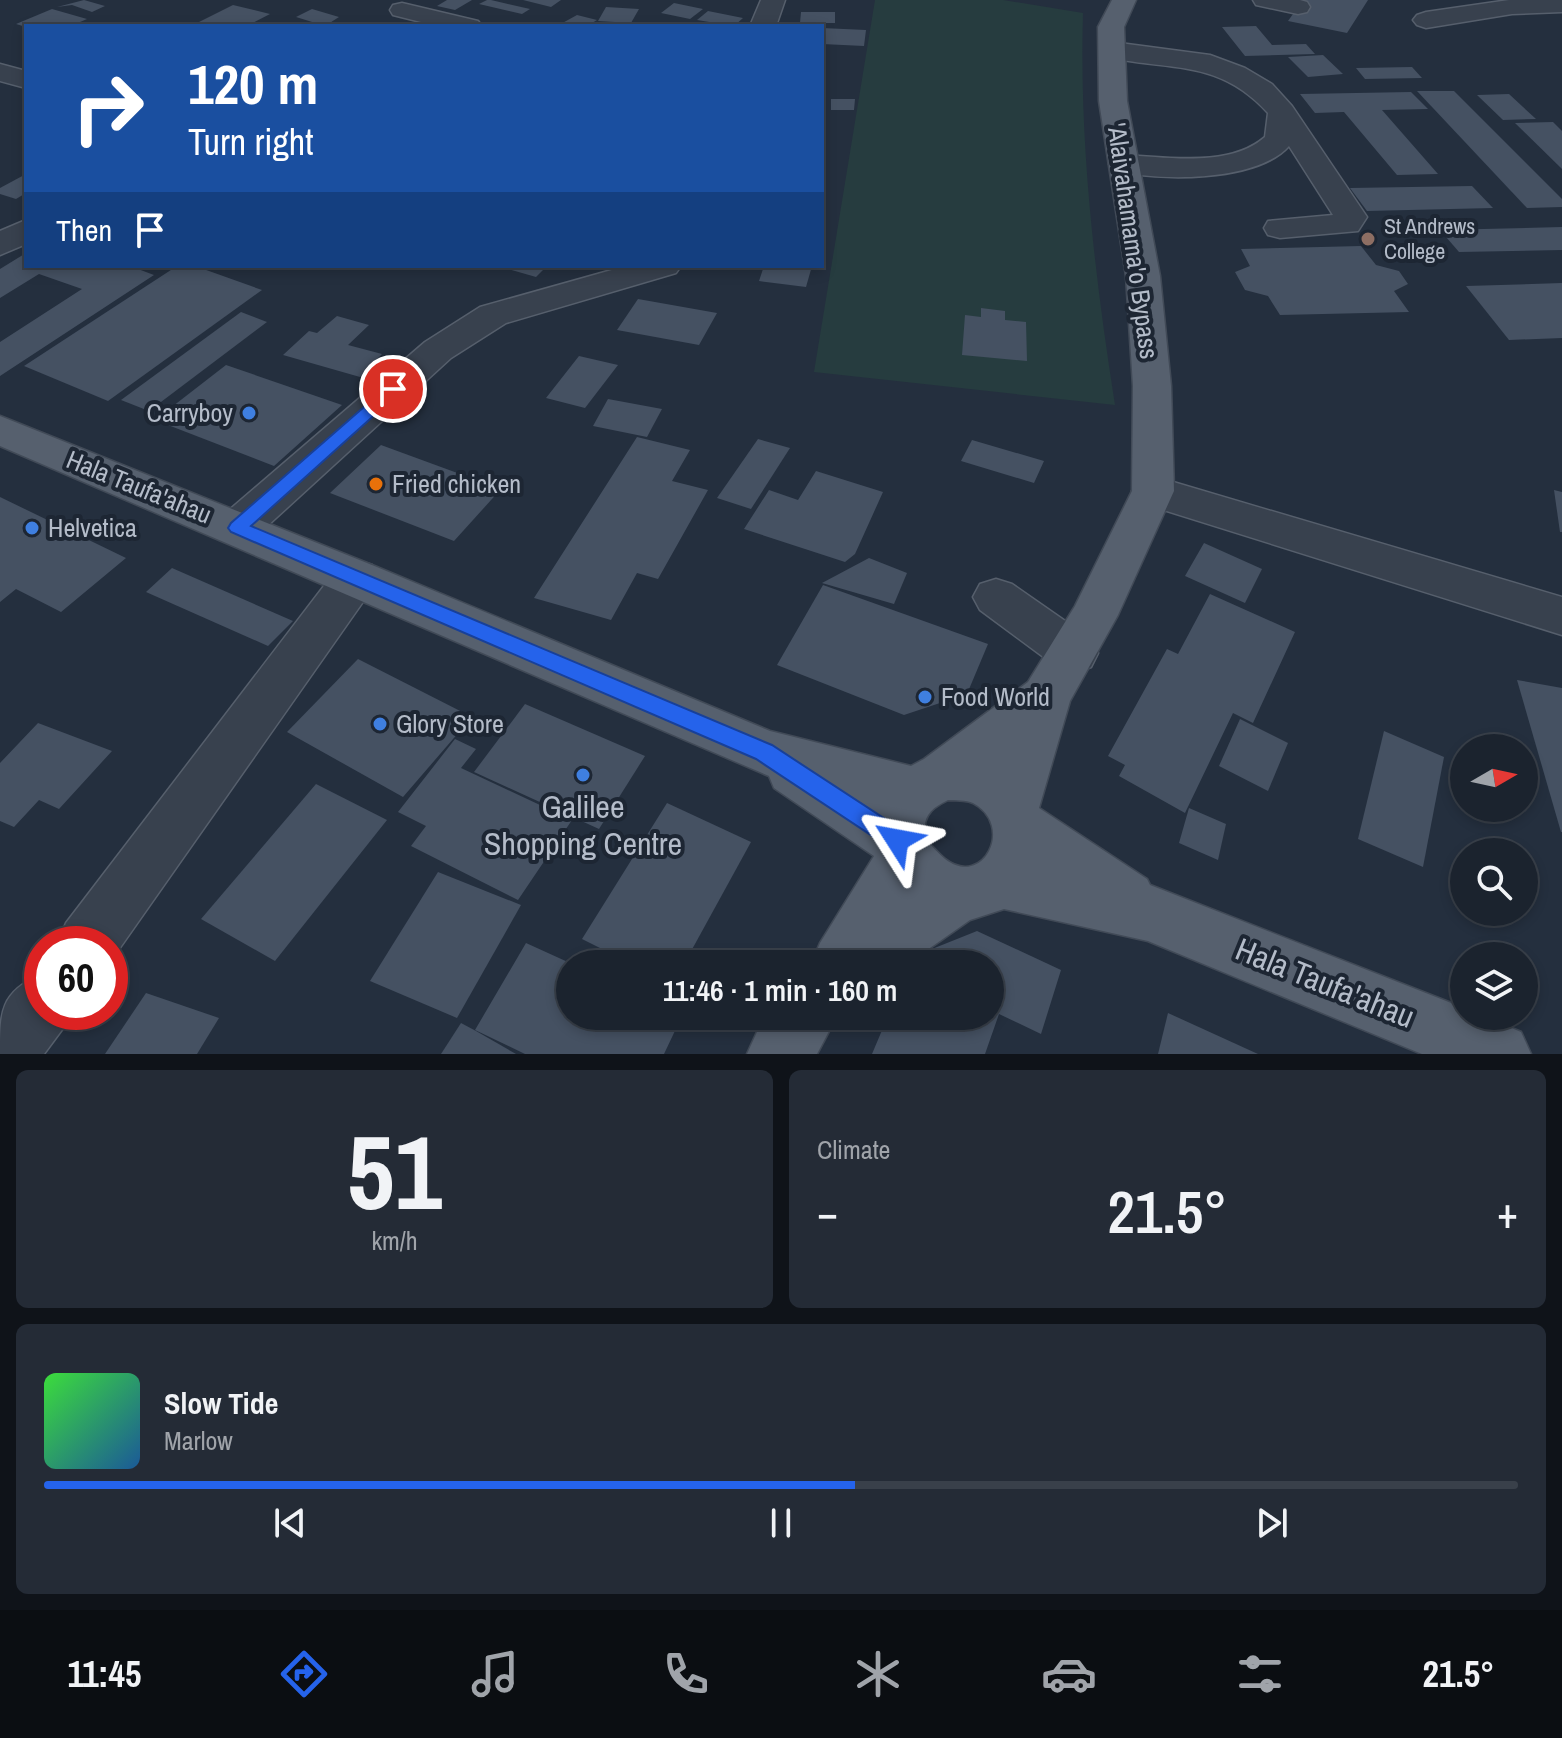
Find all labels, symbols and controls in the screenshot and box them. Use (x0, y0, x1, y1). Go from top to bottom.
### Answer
text: 120 m (188, 46, 318, 121)
icon: right (56, 56, 160, 160)
text: Turn right (188, 118, 313, 166)
street label: 'Alaivahamama'o Bypass (1100, 121, 1167, 361)
icon: arrive (128, 208, 172, 252)
text: Then (56, 210, 112, 250)
place label: St Andrews College (1384, 211, 1475, 266)
marker: St Andrews College (1359, 230, 1377, 248)
pin (359, 355, 427, 423)
icon: arrive (371, 367, 415, 411)
place label: Carryboy (147, 395, 233, 430)
marker: Carryboy (240, 404, 258, 422)
street label: Hala Taufa'ahau (61, 442, 217, 532)
place label: Fried chicken (392, 466, 521, 501)
marker: Fried chicken (367, 475, 385, 493)
place label: Helvetica (48, 510, 137, 545)
marker: Helvetica (23, 519, 41, 537)
place label: Food World (941, 679, 1050, 714)
marker: Food World (916, 688, 934, 706)
place label: Glory Store (396, 706, 504, 741)
marker: Glory Store (371, 715, 389, 733)
north arrow (1450, 734, 1538, 822)
map controls (1450, 734, 1538, 1030)
marker: Galilee Shopping Centre (574, 766, 592, 784)
place label: Galilee Shopping Centre (484, 785, 682, 865)
position arrow (855, 798, 939, 882)
button: search (1450, 838, 1538, 926)
speed limit sign: 60 (24, 926, 128, 1030)
street label: Hala Taufa'ahau (1230, 927, 1421, 1038)
button: layers (1450, 942, 1538, 1030)
text: 11:46 · 1 min · 160 m (663, 970, 897, 1010)
text: 51 (347, 1101, 442, 1241)
text: Climate (817, 1132, 890, 1167)
text: 21.5° (1108, 1171, 1227, 1252)
text: − (817, 1182, 838, 1242)
text: + (1497, 1182, 1518, 1242)
text: km/h (371, 1223, 418, 1258)
text: Slow Tide (164, 1383, 278, 1423)
text: Marlow (164, 1423, 233, 1458)
icon: previous (268, 1501, 312, 1545)
icon: pause (759, 1501, 803, 1545)
icon: next (1250, 1501, 1294, 1545)
icon: directions (276, 1646, 332, 1702)
icon: music (467, 1646, 523, 1702)
icon: phone (658, 1646, 714, 1702)
icon: climate (850, 1646, 906, 1702)
icon: car (1041, 1646, 1097, 1702)
icon: filters (1232, 1646, 1288, 1702)
text: 11:45 (68, 1650, 141, 1698)
text: 21.5° (1423, 1650, 1494, 1698)

